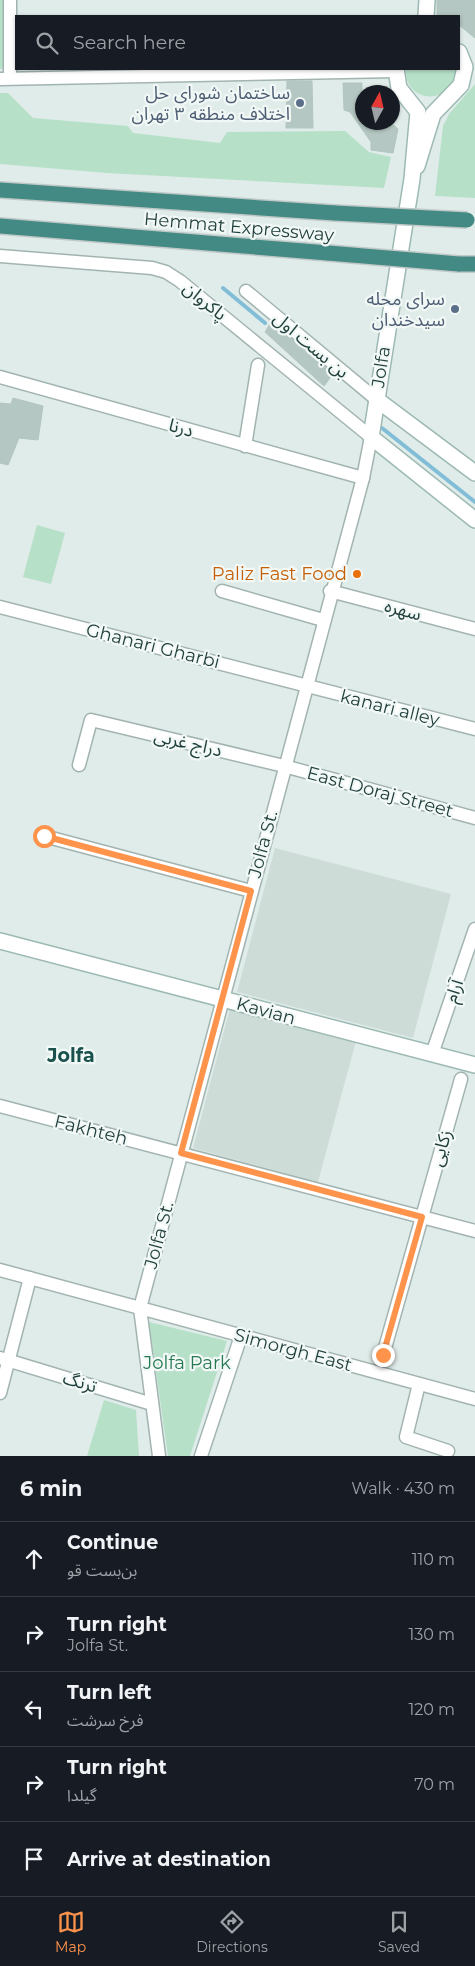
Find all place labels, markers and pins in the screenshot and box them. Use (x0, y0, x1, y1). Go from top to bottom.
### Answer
place label: ساختمان شورای حل اختلاف منطقه ۳ تهران (132, 82, 290, 125)
marker: ساختمان شورای حل اختلاف منطقه ۳ تهران (294, 97, 306, 109)
place label: سرای محله سیدخندان (366, 288, 445, 331)
marker: سرای محله سیدخندان (449, 303, 461, 315)
place label: Paliz Fast Food (212, 563, 347, 585)
marker: Paliz Fast Food (351, 568, 363, 580)

